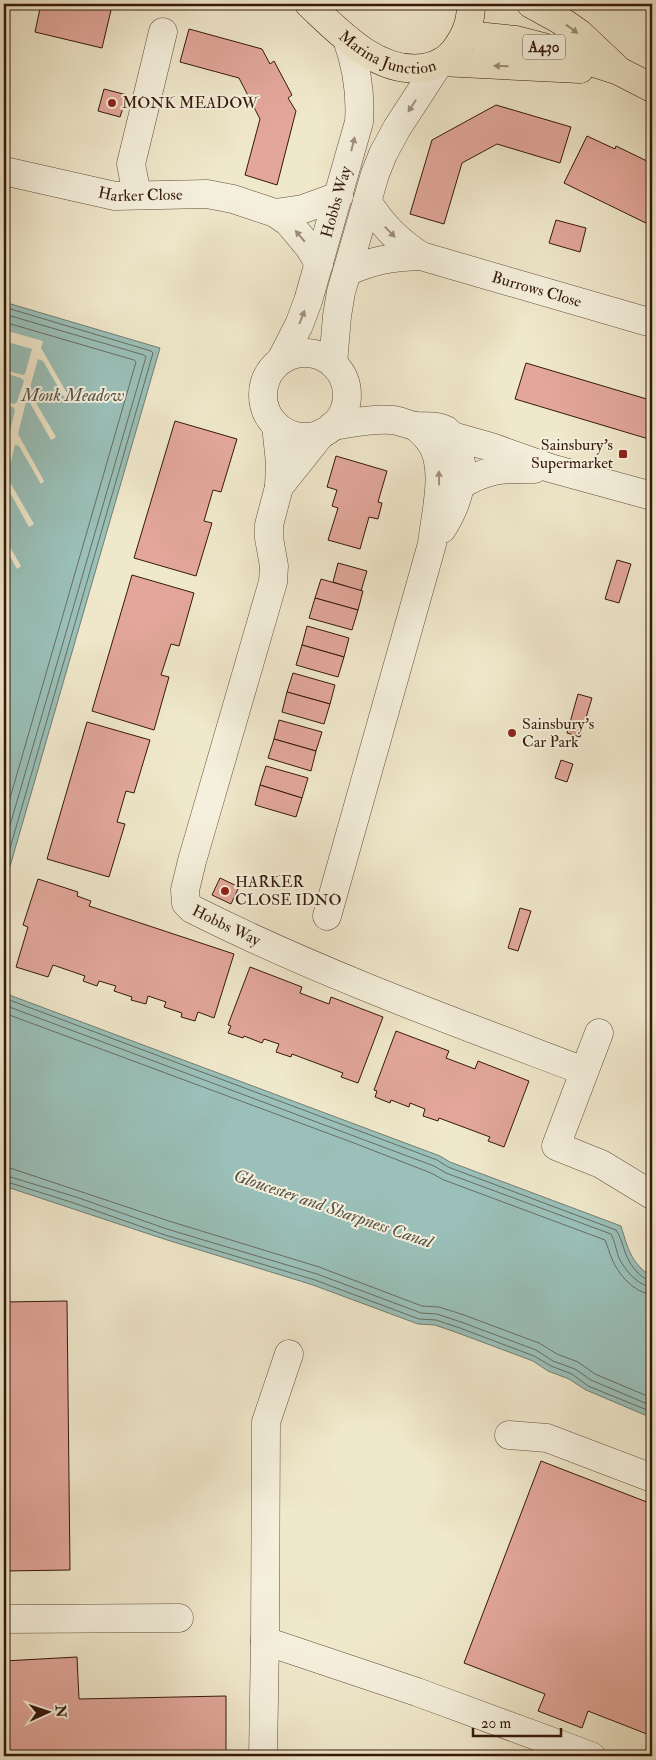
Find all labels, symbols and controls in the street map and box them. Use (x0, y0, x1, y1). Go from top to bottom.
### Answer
one-way arrow (566, 24, 579, 34)
street label: Marina Junction (334, 26, 439, 79)
road number: A430 (523, 34, 565, 60)
one-way arrow (493, 62, 509, 70)
place label: MONK MEADOW (122, 93, 259, 113)
marker: MONK MEADOW (106, 97, 118, 109)
one-way arrow (407, 99, 416, 112)
one-way arrow (350, 137, 358, 152)
street label: Hobbs Way (317, 163, 356, 240)
street label: Harker Close (96, 182, 183, 206)
one-way arrow (384, 226, 396, 238)
one-way arrow (295, 230, 306, 243)
street label: Burrows Close (489, 267, 584, 312)
one-way arrow (299, 309, 306, 324)
water label: Monk Meadow (21, 384, 124, 407)
place label: Sainsbury's Supermarket (531, 435, 613, 474)
marker: Sainsbury's Supermarket (617, 448, 629, 460)
one-way arrow (435, 470, 443, 486)
place label: Sainsbury's Car Park (522, 714, 594, 752)
marker: Sainsbury's Car Park (506, 727, 518, 739)
place label: HARKER CLOSE IDNO (235, 872, 342, 910)
marker: HARKER CLOSE IDNO (219, 885, 231, 897)
street label: Hobbs Way (189, 901, 265, 951)
water label: Gloucester and Sharpness Canal (231, 1164, 437, 1254)
north arrow (22, 1688, 72, 1738)
text: N (52, 1704, 69, 1719)
scale bar (473, 1705, 561, 1737)
text: 20 m (481, 1714, 511, 1733)

